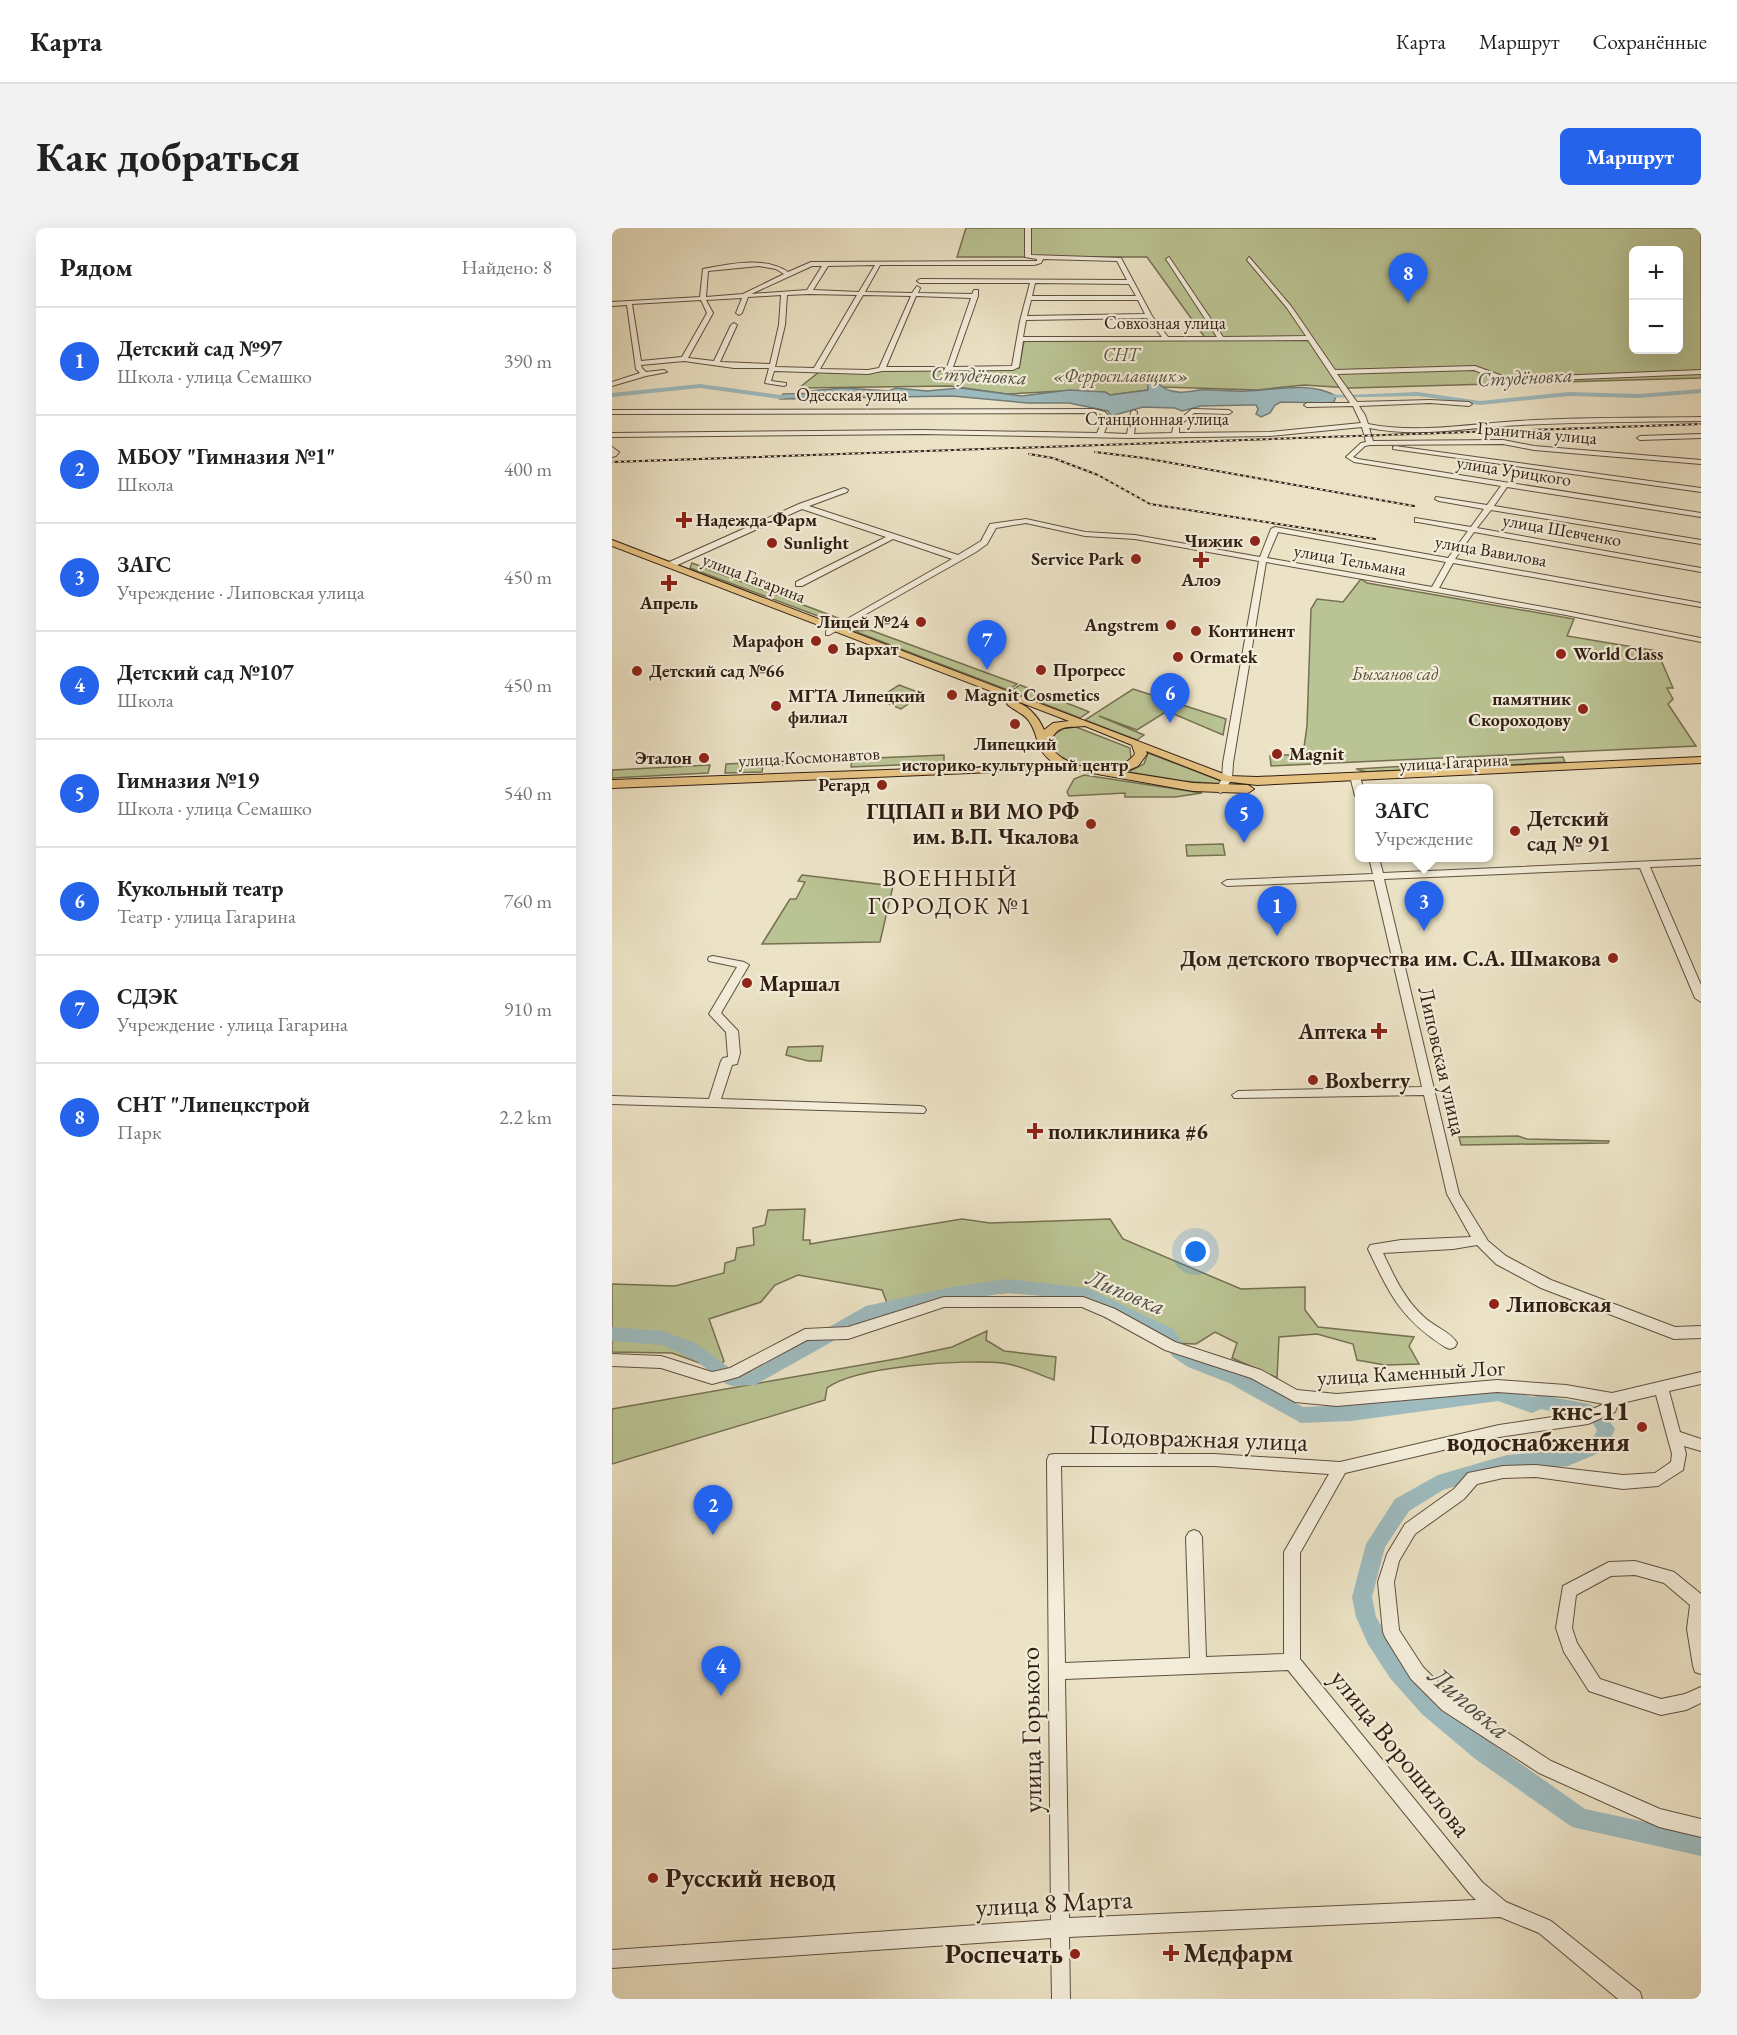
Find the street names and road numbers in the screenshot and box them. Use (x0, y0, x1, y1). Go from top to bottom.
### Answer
street label: Совхозная улица (1104, 311, 1227, 334)
street label: Одесская улица (796, 383, 909, 406)
street label: Станционная улица (1085, 407, 1230, 430)
street label: Гранитная улица (1476, 416, 1599, 449)
street label: улица Урицкого (1455, 450, 1573, 491)
street label: улица Шевченко (1501, 508, 1623, 551)
street label: улица Вавилова (1433, 529, 1549, 572)
street label: улица Тельмана (1292, 538, 1409, 581)
street label: улица Гагарина (699, 547, 810, 608)
street label: улица Космонавтов (738, 741, 881, 772)
street label: улица Гагарина (1399, 747, 1510, 776)
street label: Липовская улица (1411, 984, 1474, 1139)
street label: улица Каменный Лог (1316, 1353, 1506, 1392)
street label: Подовражная улица (1087, 1416, 1309, 1459)
street label: улица Горького (1012, 1646, 1049, 1814)
street label: улица Ворошилова (1323, 1661, 1480, 1844)
street label: улица 8 Марта (975, 1881, 1134, 1924)

